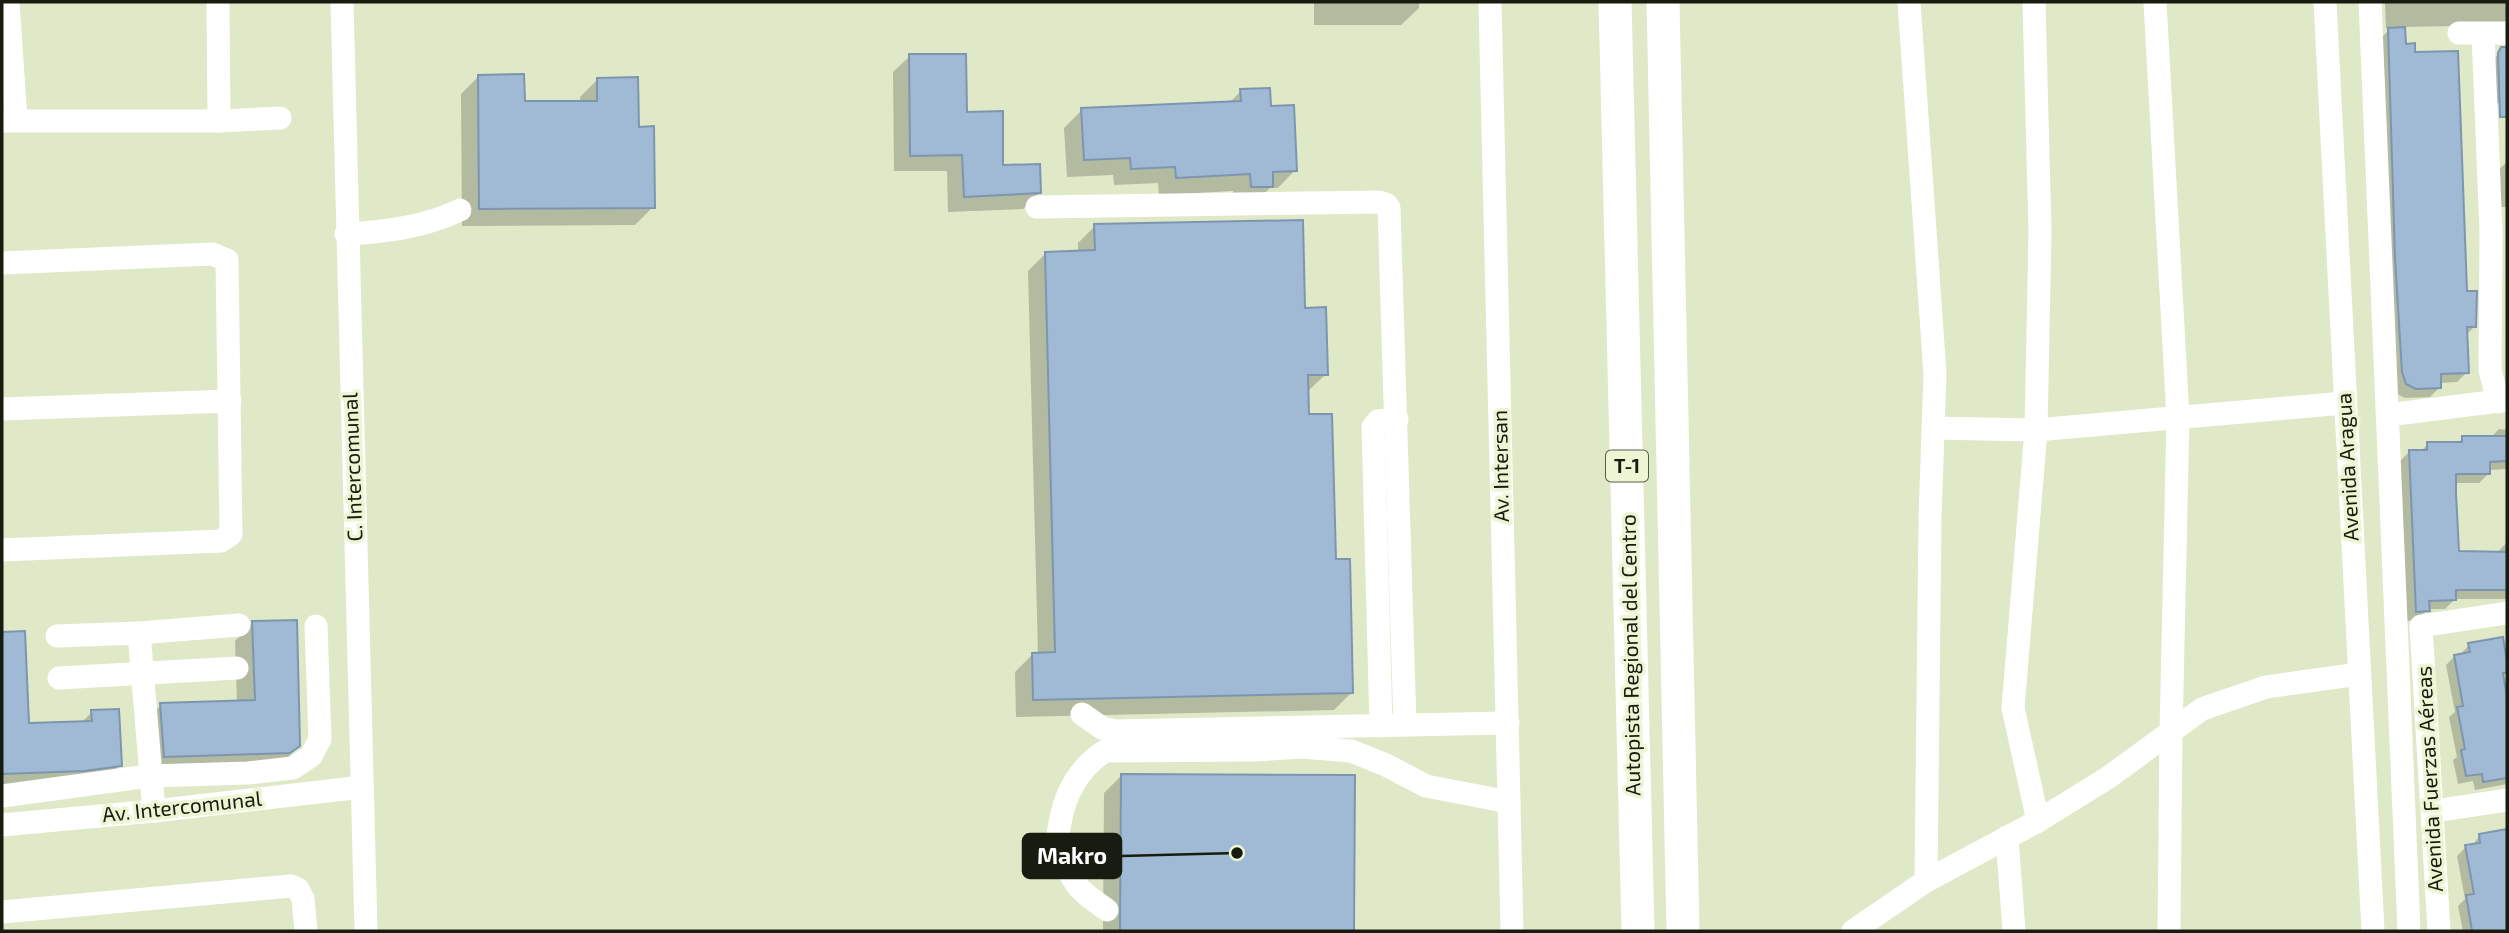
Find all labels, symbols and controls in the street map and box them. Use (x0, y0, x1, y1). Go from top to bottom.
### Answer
street label: C. Intercomunal (336, 391, 367, 542)
street label: Avenida Aragua (2330, 392, 2363, 542)
street label: Av. Intersan (1486, 410, 1513, 522)
road number: T-1 (1606, 450, 1648, 481)
street label: Autopista Regional del Centro (1615, 514, 1644, 796)
street label: Avenida Fuerzas Aéreas (2410, 665, 2447, 893)
street label: Av. Intercomunal (101, 785, 264, 826)
callout: Makro (1023, 834, 1121, 878)
text: Makro (1037, 841, 1107, 869)

